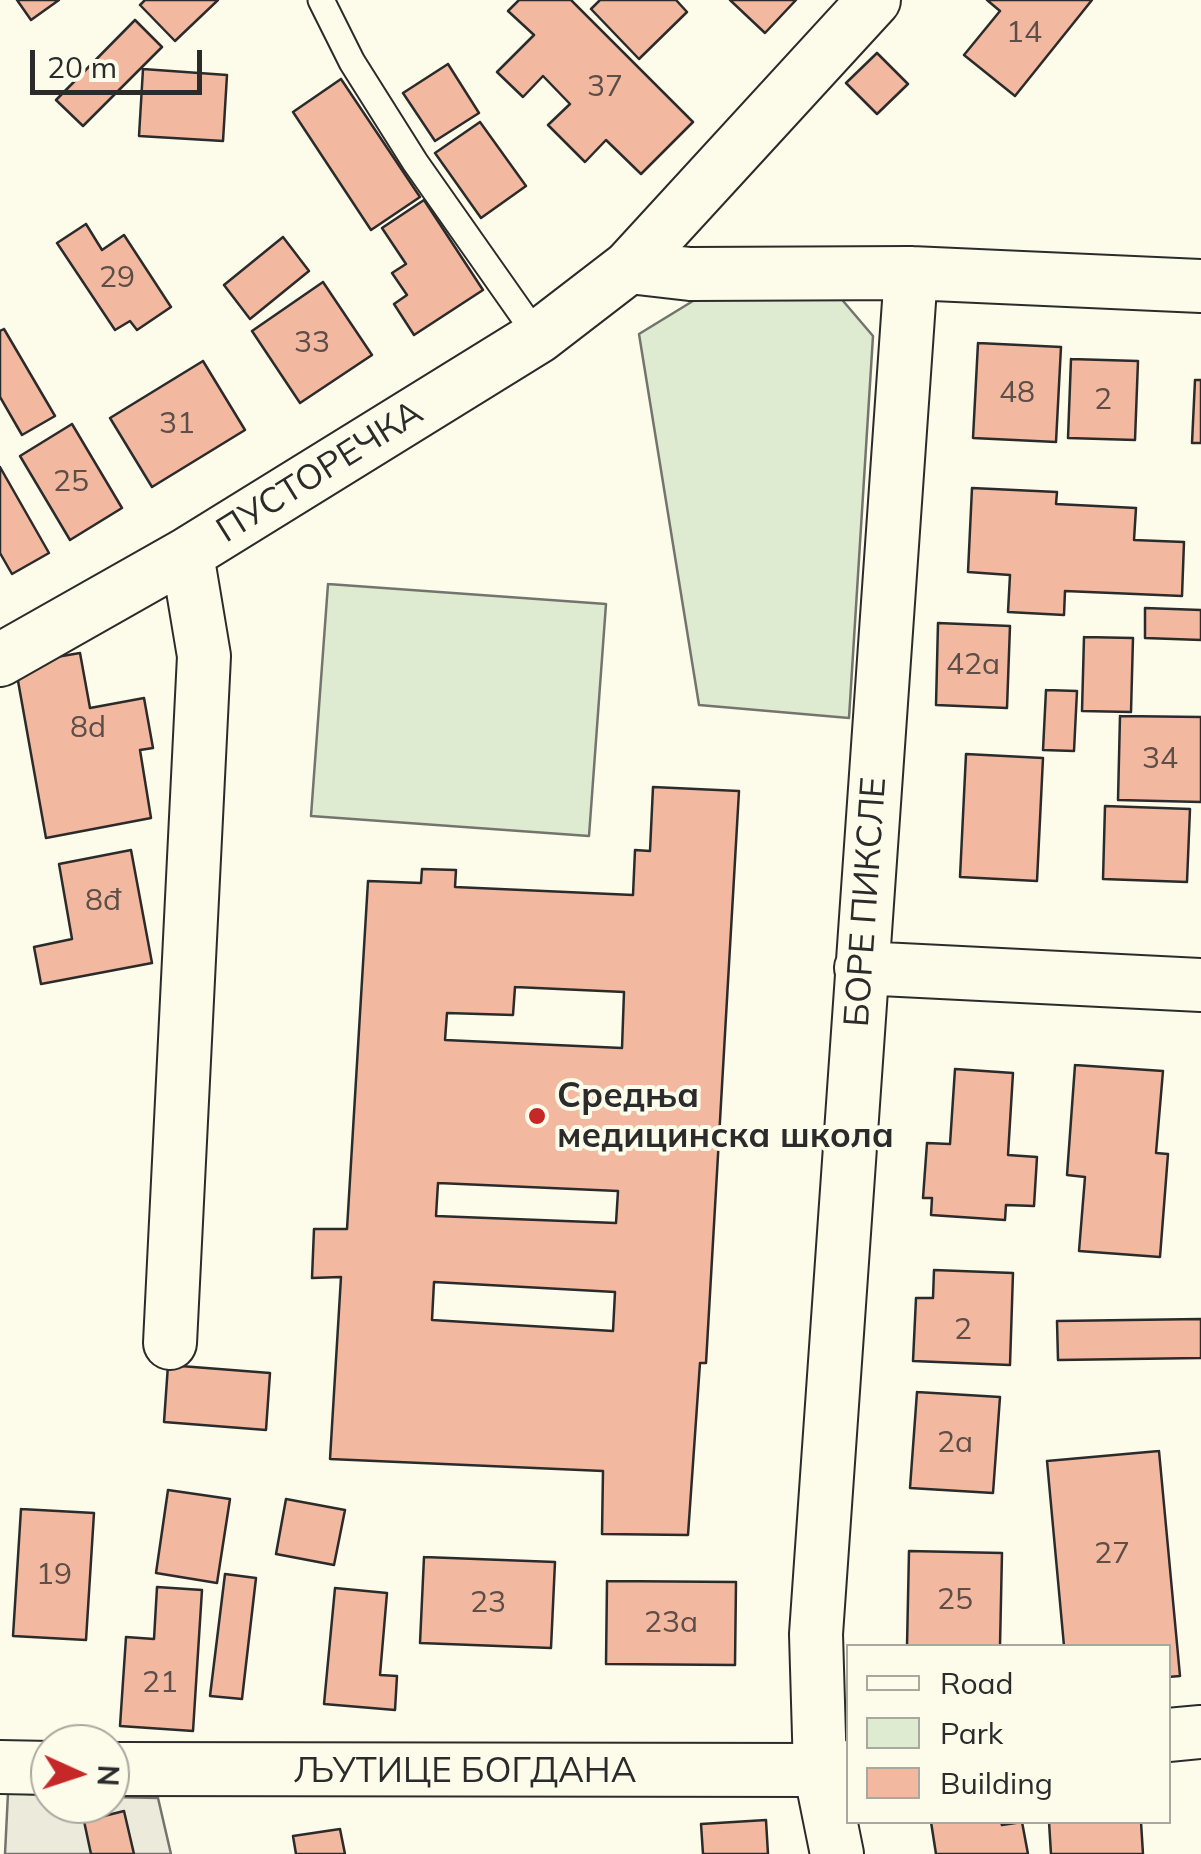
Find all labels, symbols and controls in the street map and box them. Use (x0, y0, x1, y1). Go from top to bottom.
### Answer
house number: 14 (1006, 15, 1042, 51)
scale bar (35, 30, 208, 92)
text: 20 m (47, 48, 117, 86)
house number: 37 (587, 69, 623, 105)
house number: 29 (99, 260, 135, 296)
house number: 33 (294, 325, 330, 361)
house number: 48 (999, 375, 1035, 411)
house number: 2 (1094, 382, 1112, 418)
street label: ПУСТОРЕЧКА (209, 392, 431, 552)
house number: 31 (159, 406, 195, 442)
house number: 25 (53, 464, 89, 500)
house number: 42a (946, 647, 1000, 683)
house number: 8d (70, 710, 106, 746)
house number: 34 (1142, 741, 1178, 777)
street label: БОРЕ ПИКСЛЕ (836, 776, 896, 1028)
house number: 8đ (85, 883, 121, 919)
place label: Средња медицинска школа (557, 1075, 894, 1157)
marker: Средња медицинска школа (526, 1105, 548, 1127)
house number: 2 (954, 1312, 972, 1348)
house number: 2a (937, 1425, 973, 1461)
house number: 27 (1094, 1536, 1130, 1572)
house number: 19 (36, 1557, 72, 1593)
house number: 25 (937, 1582, 973, 1618)
house number: 23 (470, 1585, 506, 1621)
house number: 23a (644, 1605, 698, 1641)
legend (846, 1644, 1171, 1824)
text: Road (940, 1664, 1014, 1702)
house number: 21 (142, 1665, 178, 1701)
text: Park (940, 1714, 1003, 1752)
north arrow (30, 1724, 130, 1824)
street label: ЉУТИЦЕ БОГДАНА (294, 1750, 636, 1792)
text: N (90, 1764, 126, 1787)
text: Building (940, 1764, 1053, 1802)

